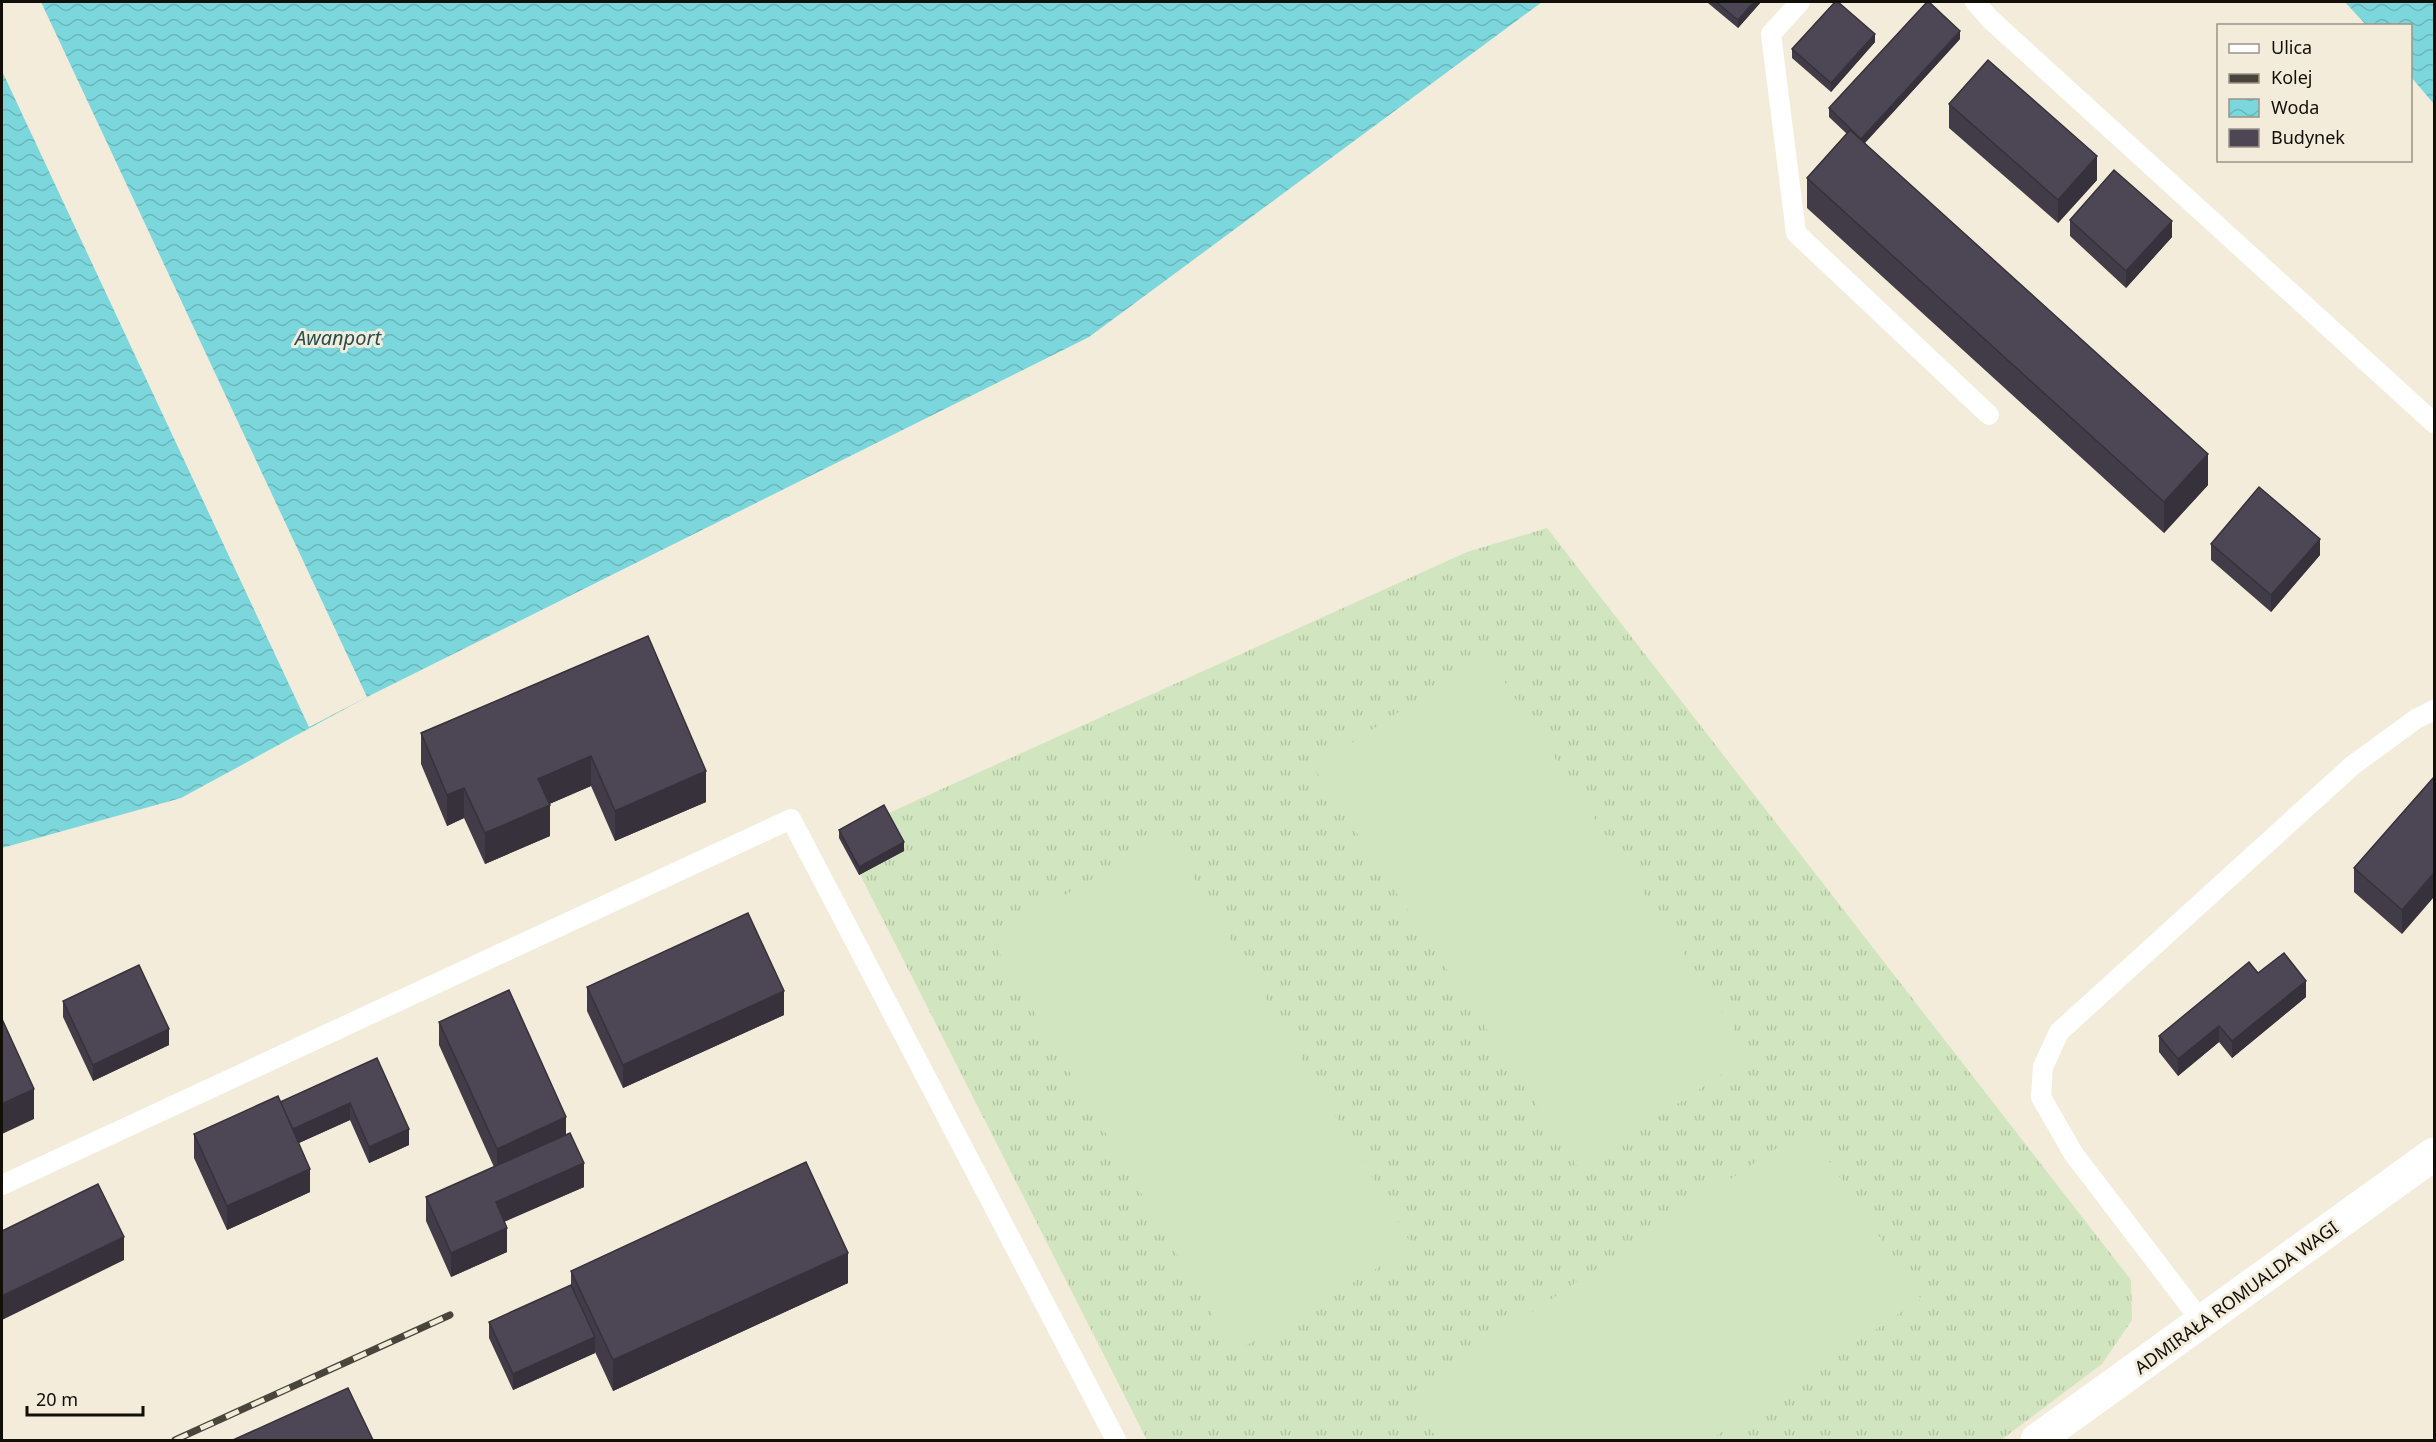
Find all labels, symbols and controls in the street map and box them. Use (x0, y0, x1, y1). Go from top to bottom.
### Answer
legend (2217, 24, 2412, 162)
text: Ulica (2271, 35, 2312, 59)
text: Kolej (2271, 65, 2312, 89)
text: Woda (2271, 95, 2319, 119)
text: Budynek (2271, 125, 2345, 149)
water label: Awanport (293, 324, 382, 351)
street label: ADMIRAŁA ROMUALDA WAGI (2129, 1215, 2343, 1379)
scale bar (27, 1379, 142, 1417)
text: 20 m (36, 1387, 78, 1411)

